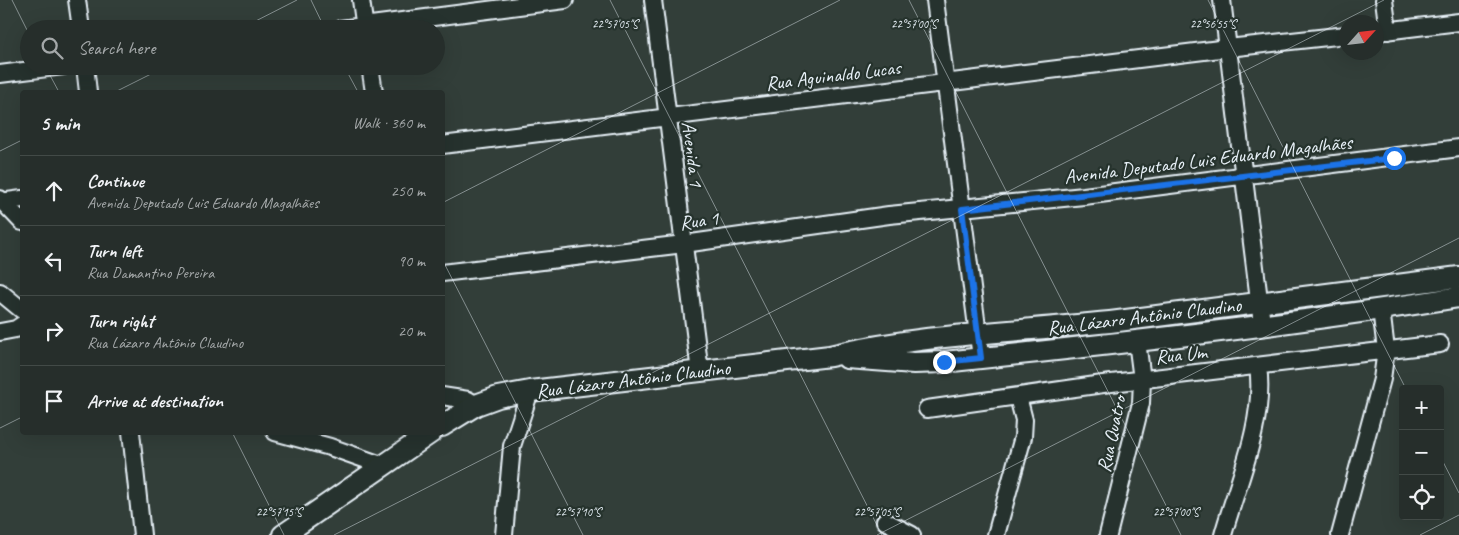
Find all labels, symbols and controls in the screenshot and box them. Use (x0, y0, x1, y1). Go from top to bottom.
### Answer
north arrow (1339, 15, 1384, 60)
text: 22°57'05"S (592, 16, 640, 32)
text: 22°57'00"S (891, 16, 939, 32)
text: 22°56'55"S (1190, 16, 1238, 32)
search box (20, 20, 445, 75)
icon: search (38, 34, 66, 62)
text: Search here (78, 36, 155, 60)
street label: Rua Aguinaldo Lucas (764, 55, 904, 96)
text: 5 min (40, 110, 80, 136)
text: Walk · 360 m (353, 113, 425, 133)
street label: Avenida 1 (676, 120, 709, 189)
street label: Avenida Deputado Luis Eduardo Magalhães (1063, 129, 1355, 190)
route start (1383, 147, 1406, 170)
text: Continue (87, 169, 144, 193)
icon: ahead (40, 177, 68, 205)
text: 250 m (391, 181, 425, 201)
text: Avenida Deputado Luis Eduardo Magalhães (87, 193, 319, 213)
street label: Rua 1 (678, 205, 721, 236)
text: Turn left (87, 239, 142, 263)
icon: left (40, 247, 68, 275)
text: 90 m (398, 251, 425, 271)
text: Rua Damantino Pereira (87, 263, 214, 283)
street label: Rua Lázaro Antônio Claudino (1046, 292, 1243, 341)
text: Turn right (87, 309, 154, 333)
icon: right (40, 317, 68, 345)
text: 20 m (398, 321, 425, 341)
text: Rua Lázaro Antônio Claudino (87, 333, 243, 353)
street label: Rua Um (1154, 339, 1210, 370)
route end (933, 351, 956, 374)
street label: Rua Lázaro Antônio Claudino (535, 355, 732, 404)
map controls (1399, 385, 1444, 520)
button: + (1399, 385, 1444, 430)
icon: arrive (40, 387, 68, 415)
text: Arrive at destination (87, 389, 223, 413)
street label: Rua Quatro (1091, 392, 1132, 474)
button: − (1399, 430, 1444, 475)
button: locate (1399, 475, 1444, 520)
text: 22°57'15"S (256, 504, 304, 520)
text: 22°57'10"S (555, 504, 603, 520)
text: 22°57'05"S (854, 504, 902, 520)
text: 22°57'00"S (1153, 504, 1201, 520)

